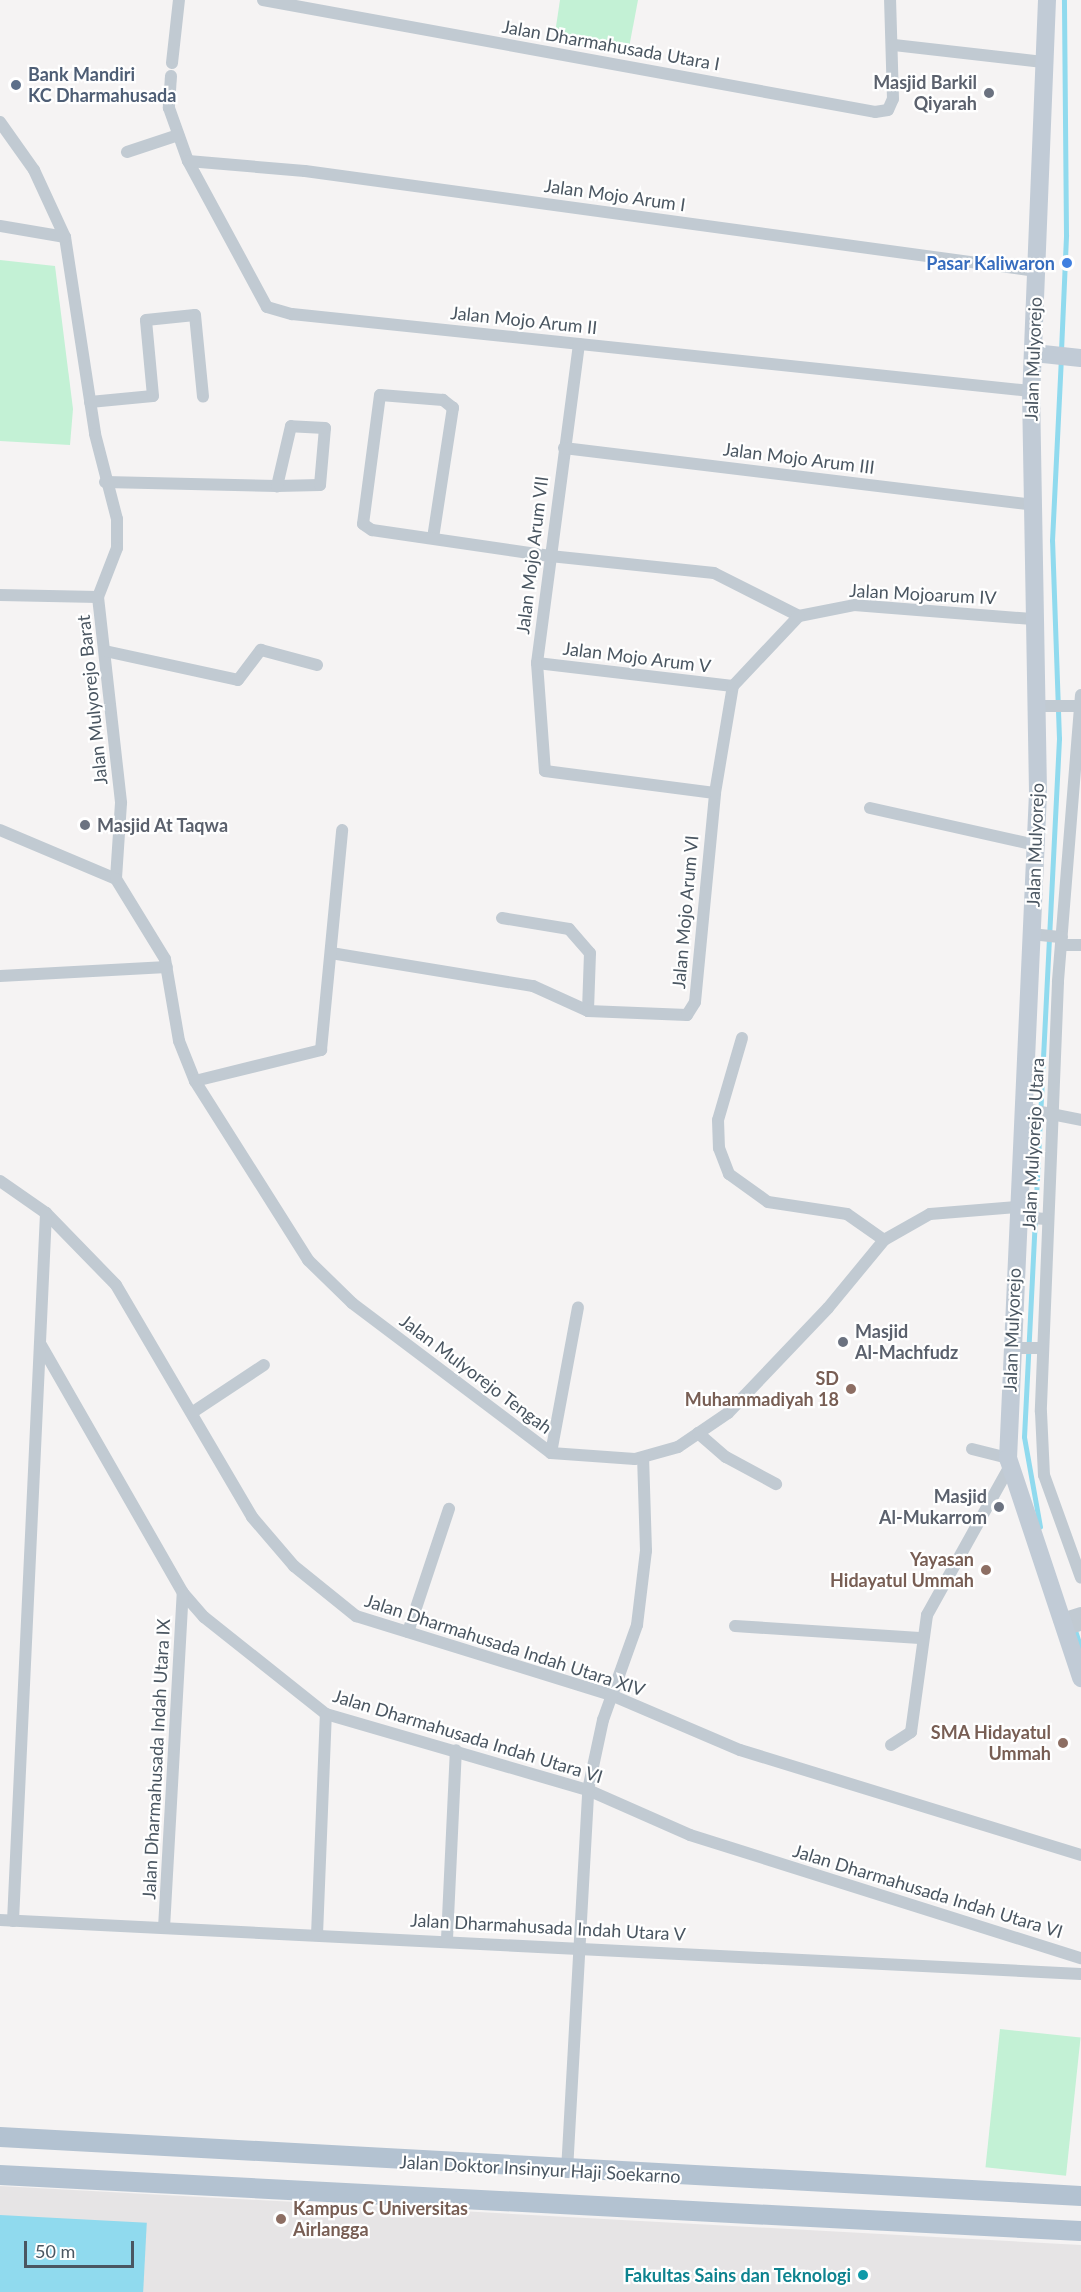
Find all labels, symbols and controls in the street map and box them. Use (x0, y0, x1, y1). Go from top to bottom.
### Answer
street label: Jalan Dharmahusada Utara I (500, 15, 722, 75)
place label: Bank Mandiri KC Dharmahusada (28, 64, 176, 106)
place label: Masjid Barkil Qiyarah (873, 72, 977, 115)
marker: Bank Mandiri KC Dharmahusada (9, 78, 23, 92)
marker: Masjid Barkil Qiyarah (982, 86, 996, 100)
street label: Jalan Mojo Arum I (543, 174, 687, 216)
place label: Pasar Kaliwaron (926, 252, 1055, 274)
marker: Pasar Kaliwaron (1060, 256, 1074, 270)
street label: Jalan Mulyorejo (1020, 297, 1046, 421)
street label: Jalan Mojo Arum II (449, 302, 599, 338)
street label: Jalan Mojo Arum III (722, 438, 876, 478)
street label: Jalan Mojo Arum VII (512, 474, 552, 636)
street label: Jalan Mojoarum IV (849, 579, 997, 609)
street label: Jalan Mulyorejo Barat (72, 614, 112, 786)
street label: Jalan Mojo Arum V (561, 637, 713, 677)
street label: Jalan Mulyorejo (1022, 783, 1048, 907)
place label: Masjid At Taqwa (97, 814, 229, 836)
marker: Masjid At Taqwa (78, 818, 92, 832)
street label: Jalan Mojo Arum VI (667, 834, 703, 990)
street label: Jalan Mulyorejo Utara (1018, 1057, 1048, 1231)
street label: Jalan Mulyorejo (999, 1268, 1025, 1392)
street label: Jalan Mulyorejo Tengah (396, 1310, 556, 1438)
place label: Masjid Al-Machfudz (855, 1321, 958, 1364)
marker: Masjid Al-Machfudz (836, 1335, 850, 1349)
place label: SD Muhammadiyah 18 (685, 1368, 839, 1410)
marker: SD Muhammadiyah 18 (844, 1382, 858, 1396)
place label: Masjid Al-Mukarrom (879, 1486, 987, 1528)
marker: Masjid Al-Mukarrom (992, 1500, 1006, 1514)
place label: Yayasan Hidayatul Ummah (830, 1549, 974, 1592)
marker: Yayasan Hidayatul Ummah (979, 1563, 993, 1577)
street label: Jalan Dharmahusada Indah Utara XIV (362, 1589, 648, 1701)
street label: Jalan Dharmahusada Indah Utara IX (138, 1618, 174, 1900)
street label: Jalan Dharmahusada Indah Utara VI (330, 1685, 606, 1787)
place label: SMA Hidayatul Ummah (930, 1722, 1051, 1764)
marker: SMA Hidayatul Ummah (1056, 1736, 1070, 1750)
street label: Jalan Dharmahusada Indah Utara VI (790, 1840, 1066, 1942)
street label: Jalan Dharmahusada Indah Utara V (409, 1909, 687, 1945)
street label: Jalan Doktor Insinyur Haji Soekarno (399, 2151, 681, 2187)
place label: Kampus C Universitas Airlangga (293, 2198, 468, 2240)
marker: Kampus C Universitas Airlangga (274, 2212, 288, 2226)
scale bar (27, 2229, 136, 2267)
text: 50 m (35, 2240, 75, 2262)
place label: Fakultas Sains dan Teknologi (624, 2264, 851, 2286)
marker: Fakultas Sains dan Teknologi (856, 2268, 870, 2282)

